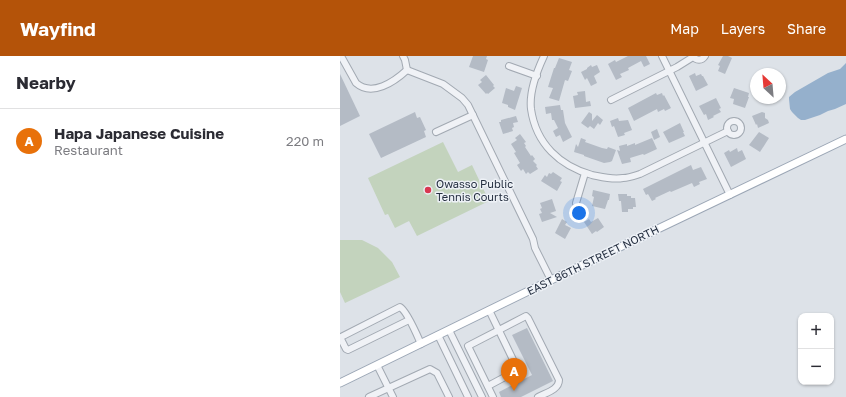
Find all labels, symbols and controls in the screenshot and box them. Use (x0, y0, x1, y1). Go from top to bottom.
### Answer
text: Wayfind (20, 17, 96, 40)
text: Map (670, 20, 699, 37)
text: Layers (721, 20, 765, 37)
text: Share (787, 20, 826, 37)
north arrow (750, 68, 786, 104)
text: Nearby (16, 72, 76, 93)
text: Hapa Japanese Cuisine (54, 124, 224, 142)
text: A (24, 133, 34, 149)
text: 220 m (286, 133, 324, 149)
text: Restaurant (54, 142, 123, 158)
place label: Owasso Public Tennis Courts (436, 177, 513, 203)
marker: Owasso Public Tennis Courts (423, 185, 433, 195)
your location (569, 203, 589, 223)
street label: EAST 86TH STREET NORTH (525, 222, 661, 297)
map controls (798, 313, 834, 385)
button: + (798, 313, 834, 349)
button: − (798, 349, 834, 385)
pin: A (501, 358, 527, 391)

